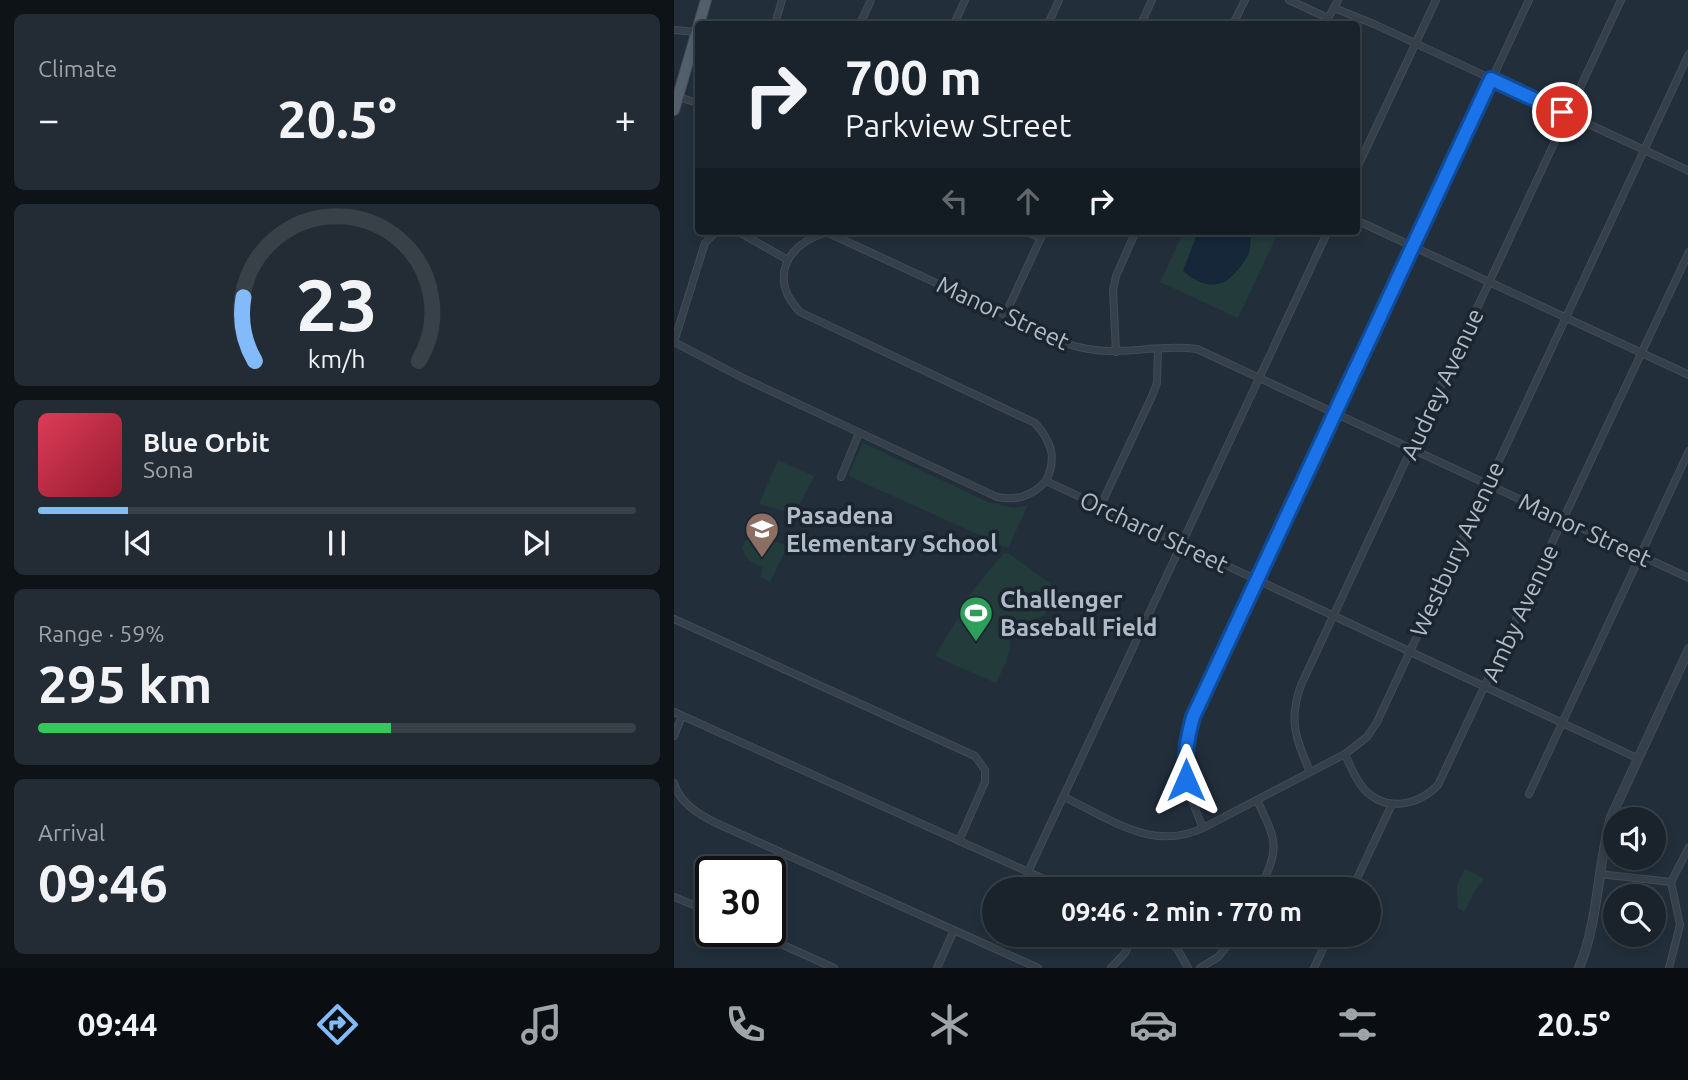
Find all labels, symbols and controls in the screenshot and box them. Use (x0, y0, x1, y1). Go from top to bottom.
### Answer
icon: right (730, 49, 821, 140)
text: 700 m (845, 49, 982, 104)
text: Climate (38, 56, 117, 81)
pin (1532, 82, 1592, 142)
text: 20.5° (277, 90, 397, 148)
icon: arrive (1543, 93, 1581, 131)
text: − (38, 98, 59, 140)
text: + (615, 98, 636, 140)
text: Parkview Street (845, 107, 1071, 143)
icon: left (936, 182, 974, 220)
icon: ahead (1009, 182, 1047, 220)
icon: right (1082, 182, 1120, 220)
text: 23 (296, 263, 378, 345)
street label: Manor Street (933, 271, 1074, 356)
street label: Audrey Avenue (1395, 304, 1489, 464)
text: km/h (308, 344, 366, 372)
text: Blue Orbit (143, 428, 270, 457)
text: Sona (143, 457, 193, 482)
street label: Westbury Avenue (1405, 457, 1509, 641)
street label: Orchard Street (1076, 486, 1233, 578)
street label: Manor Street (1515, 488, 1656, 573)
place label: Pasadena Elementary School (786, 502, 998, 557)
school or university icon: Pasadena Elementary School (743, 510, 781, 559)
icon: previous (119, 524, 157, 562)
icon: pause (318, 524, 356, 562)
icon: next (517, 524, 555, 562)
street label: Amby Avenue (1476, 540, 1564, 686)
place label: Challenger Baseball Field (1000, 586, 1157, 641)
sports icon: Challenger Baseball Field (957, 594, 995, 643)
text: Range · 59% (38, 621, 165, 646)
text: 295 km (38, 655, 212, 713)
position arrow (1149, 743, 1223, 817)
map controls (1603, 807, 1666, 947)
button: sound (1603, 807, 1666, 870)
text: Arrival (38, 820, 105, 845)
text: 09:46 (38, 854, 168, 912)
speed limit sign: 30 (695, 856, 786, 947)
button: search (1603, 884, 1666, 947)
text: 09:46 · 2 min · 770 m (1061, 897, 1302, 926)
icon: directions (313, 1000, 362, 1049)
icon: music (517, 1000, 566, 1049)
icon: phone (721, 1000, 770, 1049)
icon: climate (925, 1000, 974, 1049)
icon: car (1129, 1000, 1178, 1049)
icon: filters (1333, 1000, 1382, 1049)
text: 09:44 (78, 1006, 158, 1042)
text: 20.5° (1537, 1006, 1610, 1042)

